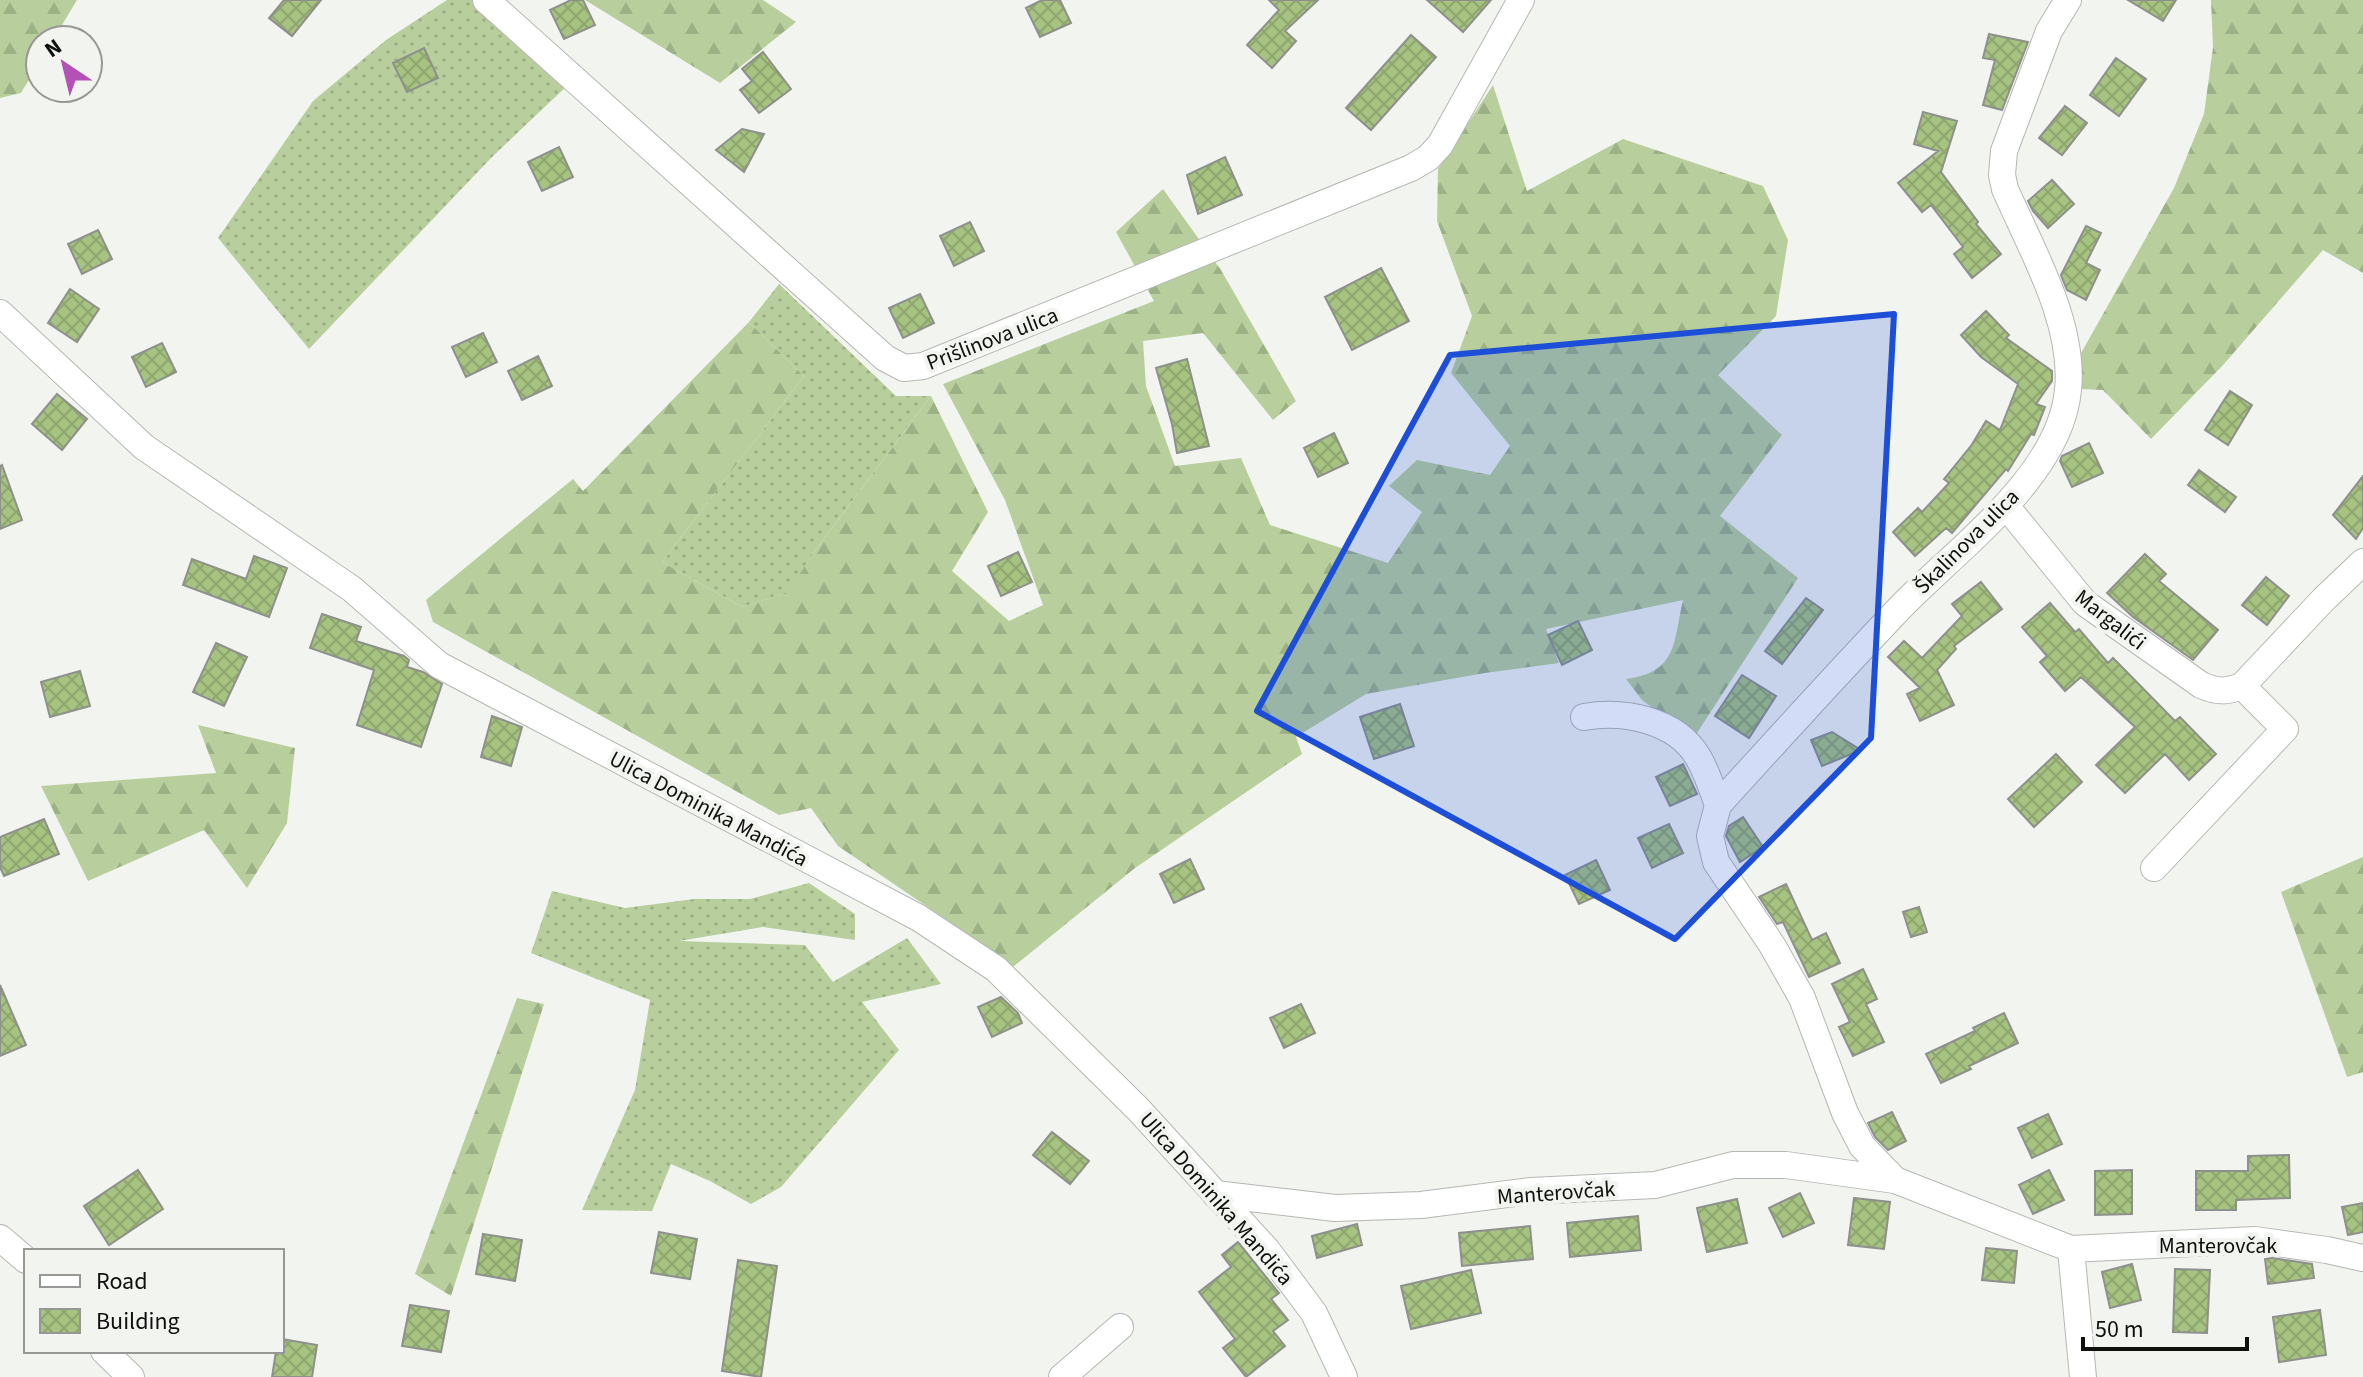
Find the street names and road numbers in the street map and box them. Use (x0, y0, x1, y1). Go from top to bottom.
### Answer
street label: Prišlinova ulica (922, 299, 1063, 379)
street label: Škalinova ulica (1907, 482, 2027, 602)
street label: Margalići (2068, 582, 2153, 658)
street label: Ulica Dominika Mandića (604, 743, 814, 875)
street label: Ulica Dominika Mandića (1132, 1105, 1301, 1292)
street label: Manterovčak (1496, 1173, 1616, 1213)
street label: Manterovčak (2159, 1230, 2277, 1262)

